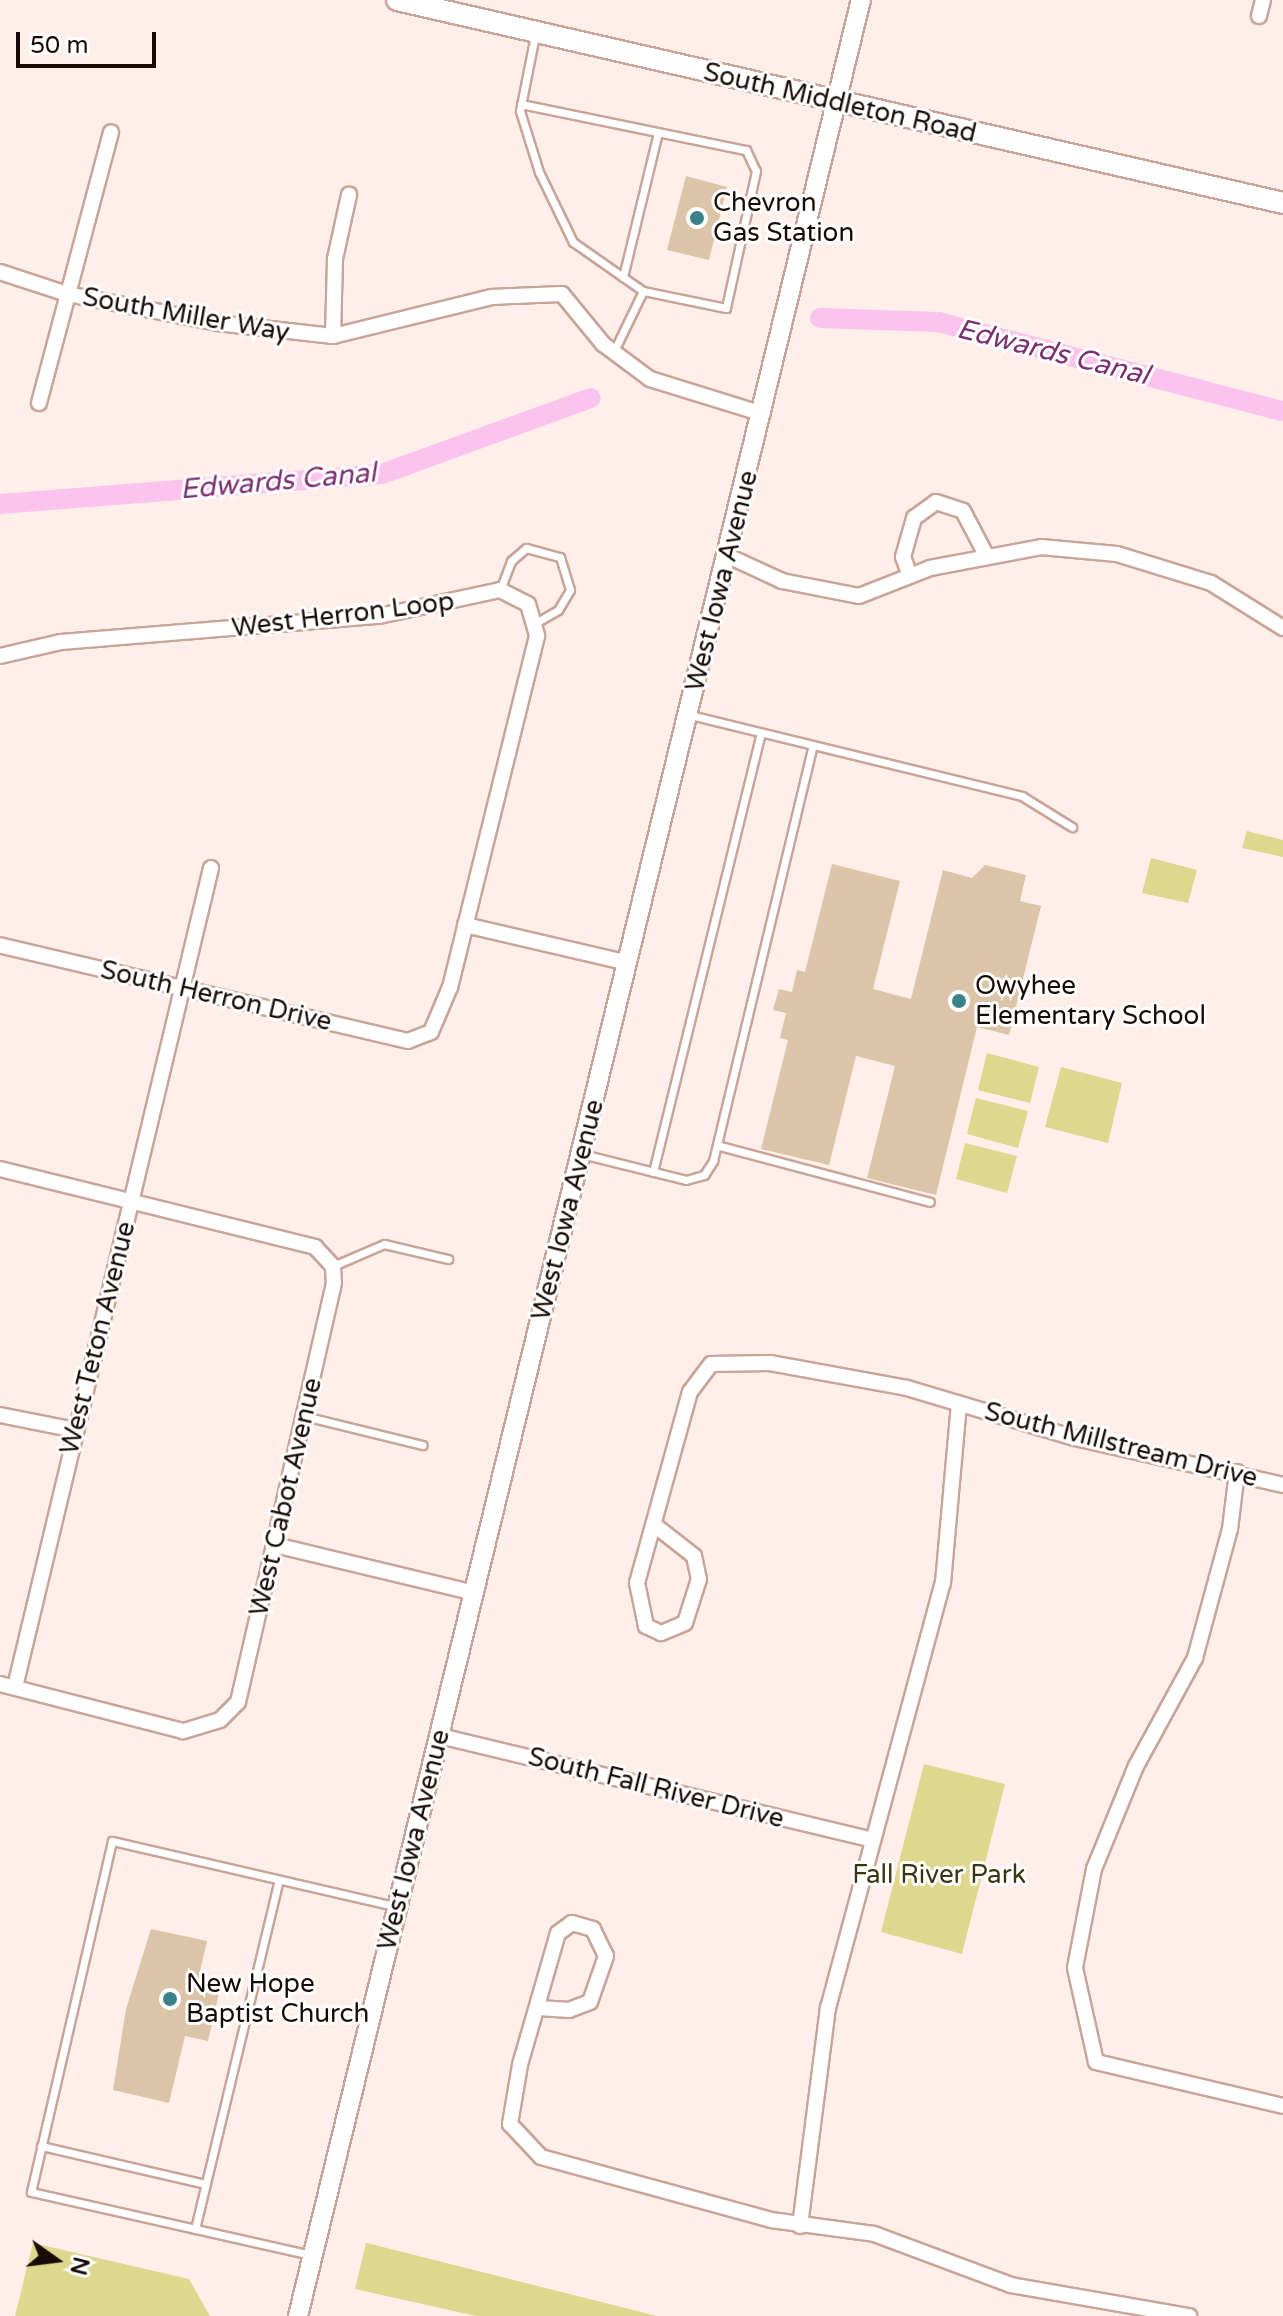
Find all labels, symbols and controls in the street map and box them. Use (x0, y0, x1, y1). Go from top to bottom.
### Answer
scale bar (20, 16, 160, 66)
text: 50 m (30, 31, 88, 60)
street label: South Middleton Road (701, 56, 979, 150)
place label: Chevron Gas Station (713, 187, 854, 248)
marker: Chevron Gas Station (688, 209, 706, 227)
street label: South Miller Way (80, 281, 292, 349)
water label: Edwards Canal (954, 312, 1152, 392)
water label: Edwards Canal (179, 456, 377, 506)
street label: West Iowa Avenue (679, 467, 765, 695)
street label: West Herron Loop (230, 586, 456, 644)
street label: South Herron Drive (97, 954, 335, 1038)
place label: Owyhee Elementary School (975, 970, 1206, 1032)
marker: Owyhee Elementary School (950, 992, 968, 1010)
street label: West Iowa Avenue (525, 1096, 611, 1324)
street label: West Teton Avenue (54, 1218, 142, 1458)
street label: West Cabot Avenue (243, 1375, 329, 1619)
street label: South Millstream Drive (981, 1396, 1261, 1494)
street label: West Iowa Avenue (371, 1726, 457, 1954)
street label: South Fall River Drive (525, 1741, 787, 1835)
park label: Fall River Park (852, 1859, 1026, 1891)
place label: New Hope Baptist Church (186, 1968, 369, 2030)
marker: New Hope Baptist Church (161, 1990, 179, 2008)
north arrow (16, 2220, 96, 2300)
text: N (65, 2254, 94, 2278)

